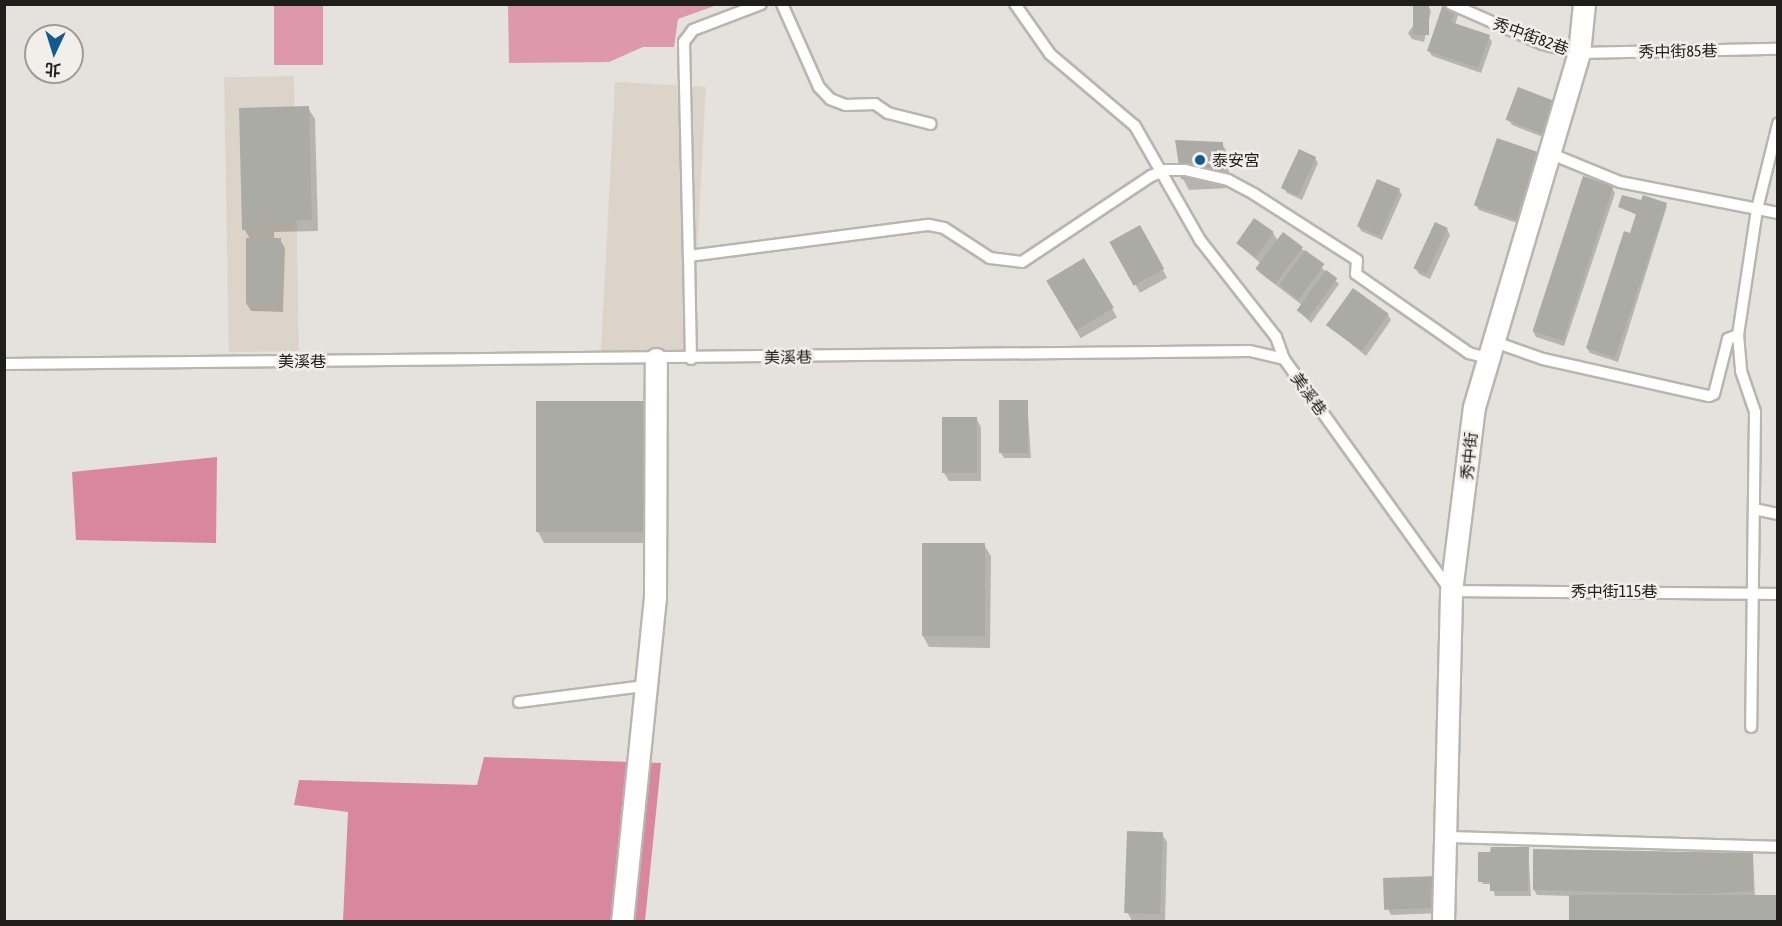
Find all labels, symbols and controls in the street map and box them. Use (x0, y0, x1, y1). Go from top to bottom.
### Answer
street label: 秀中街82巷 (1491, 13, 1571, 59)
north arrow (24, 24, 84, 84)
street label: 秀中街85巷 (1638, 41, 1718, 61)
text: 北 (44, 60, 62, 79)
place label: 泰安宮 (1212, 150, 1260, 170)
marker: 泰安宮 (1193, 153, 1207, 167)
street label: 美溪巷 (764, 347, 812, 367)
street label: 美溪巷 (278, 351, 326, 371)
street label: 美溪巷 (1287, 369, 1331, 419)
street label: 秀中街 (1457, 431, 1481, 481)
street label: 秀中街115巷 (1571, 581, 1657, 601)

